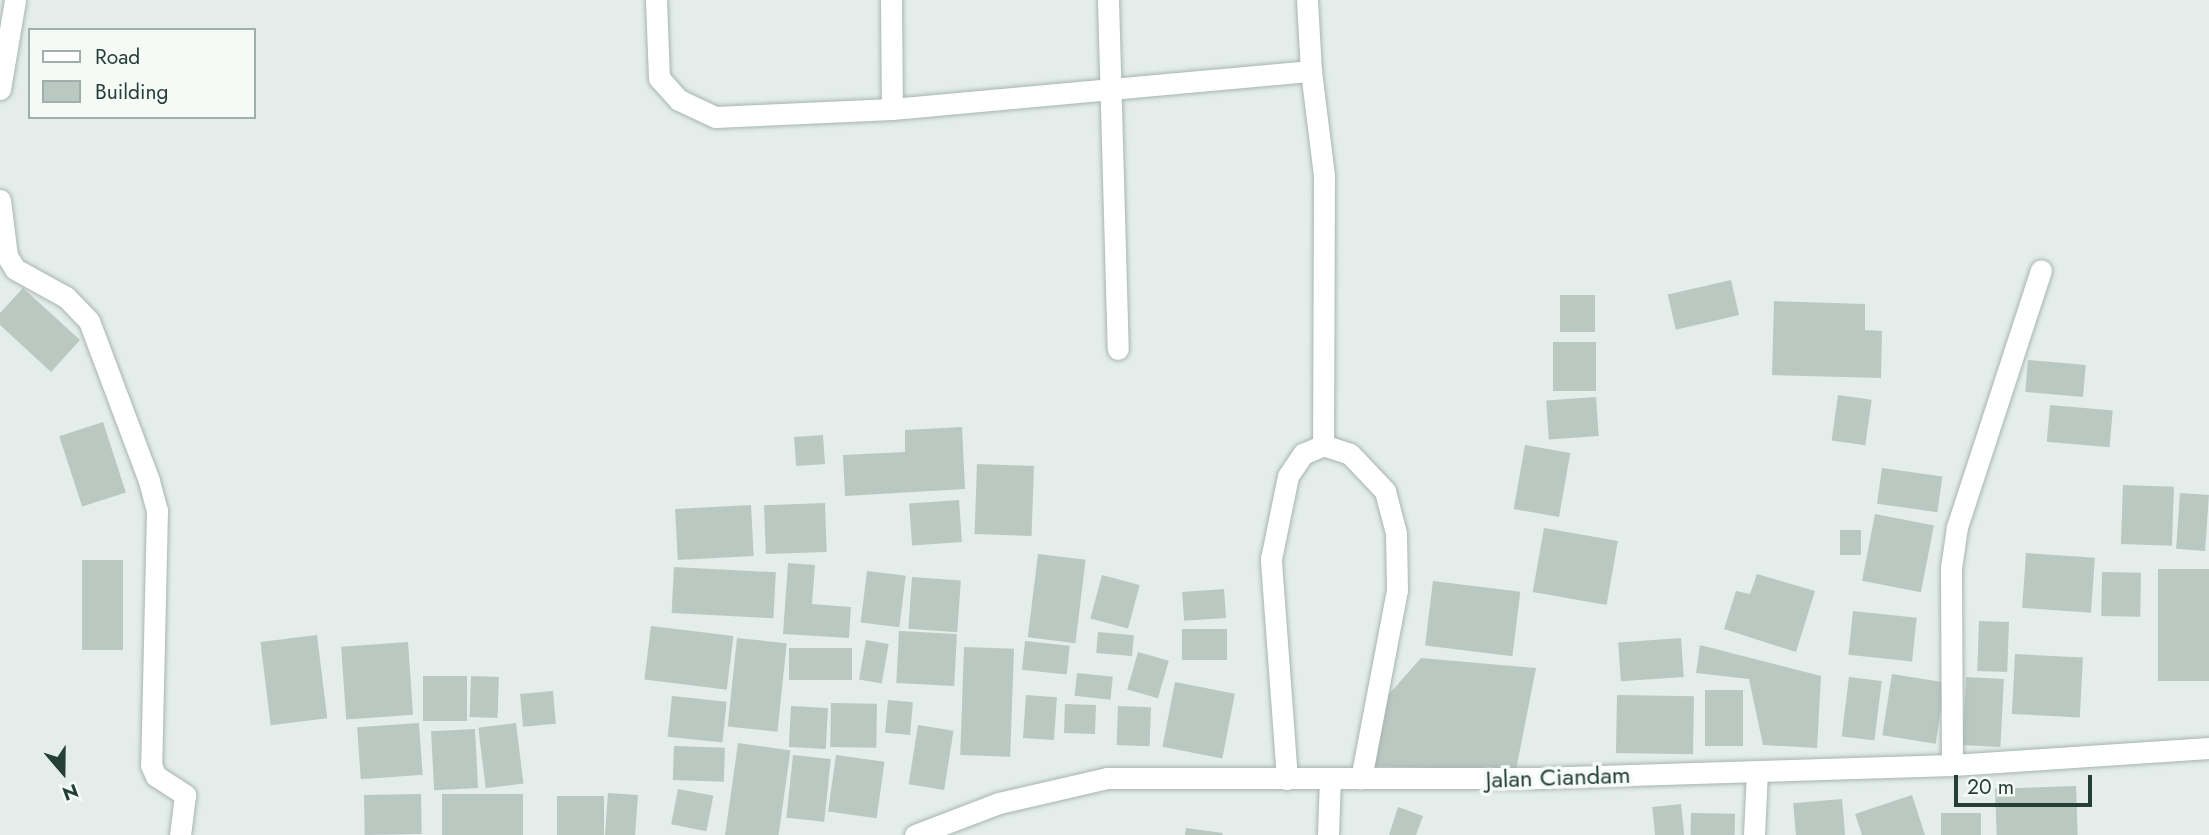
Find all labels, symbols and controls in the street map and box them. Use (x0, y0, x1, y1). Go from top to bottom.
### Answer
legend (28, 28, 256, 119)
text: Road (95, 42, 140, 72)
text: Building (95, 77, 168, 107)
north arrow (28, 737, 98, 807)
street label: Jalan Ciandam (1485, 760, 1631, 794)
scale bar (1957, 762, 2095, 806)
text: 20 m (1967, 772, 2014, 802)
text: N (59, 777, 82, 807)

